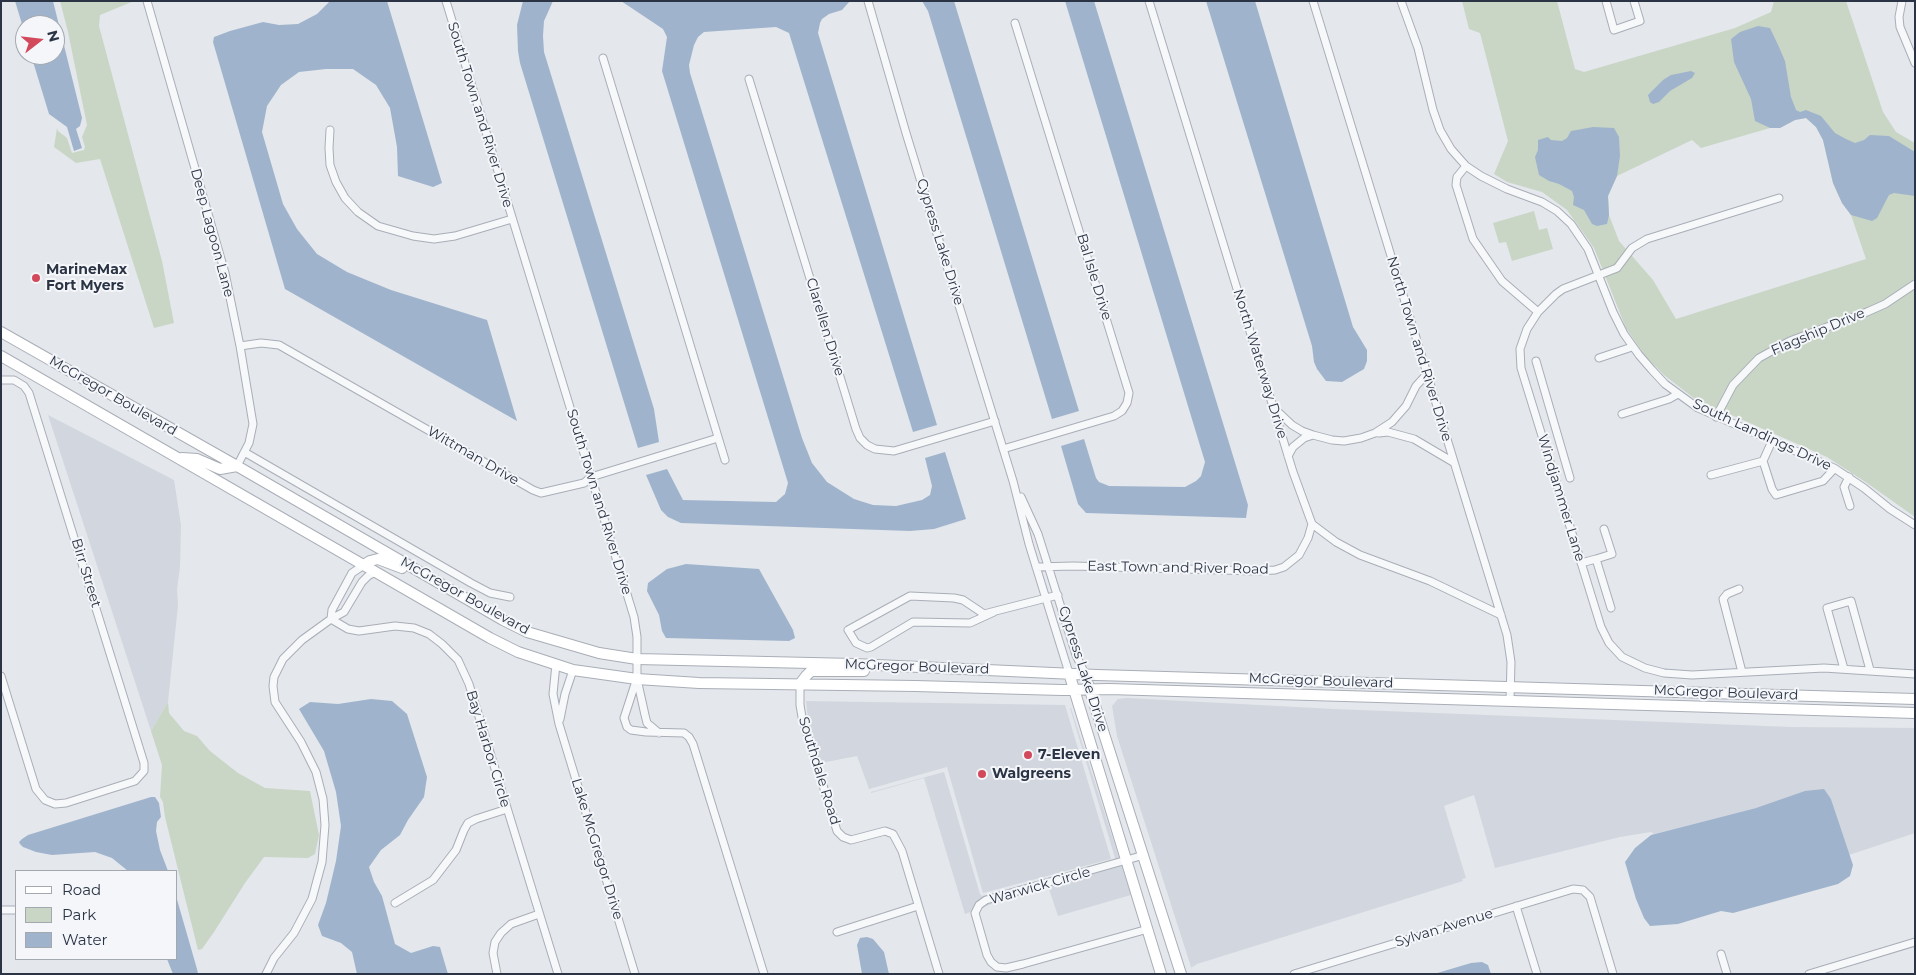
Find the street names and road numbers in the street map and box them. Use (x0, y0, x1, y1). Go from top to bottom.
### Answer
street label: South Town and River Drive (444, 20, 516, 210)
street label: Deep Lagoon Lane (187, 167, 237, 299)
street label: Cypress Lake Drive (913, 177, 967, 307)
street label: Bal Isle Drive (1073, 232, 1115, 322)
street label: North Town and River Drive (1383, 254, 1455, 444)
street label: Clarellen Drive (802, 276, 848, 378)
street label: North Waterway Drive (1229, 287, 1291, 441)
street label: Flagship Drive (1769, 305, 1867, 359)
street label: McGregor Boulevard (46, 352, 180, 440)
street label: South Landings Drive (1690, 395, 1834, 475)
street label: South Town and River Drive (563, 407, 635, 597)
street label: Wittman Drive (424, 423, 522, 489)
street label: Windjammer Lane (1534, 432, 1588, 564)
street label: Birr Street (68, 536, 104, 610)
street label: McGregor Boulevard (398, 554, 532, 638)
street label: East Town and River Road (1087, 558, 1269, 578)
street label: Cypress Lake Drive (1055, 604, 1111, 734)
street label: McGregor Boulevard (844, 656, 990, 678)
street label: McGregor Boulevard (1248, 670, 1394, 692)
street label: McGregor Boulevard (1653, 682, 1799, 704)
street label: Bay Harbor Circle (462, 688, 514, 810)
street label: Southdale Road (795, 715, 843, 827)
street label: Lake McGregor Drive (567, 776, 627, 922)
street label: Warwick Circle (988, 864, 1092, 908)
street label: Sylvan Avenue (1393, 905, 1495, 951)

